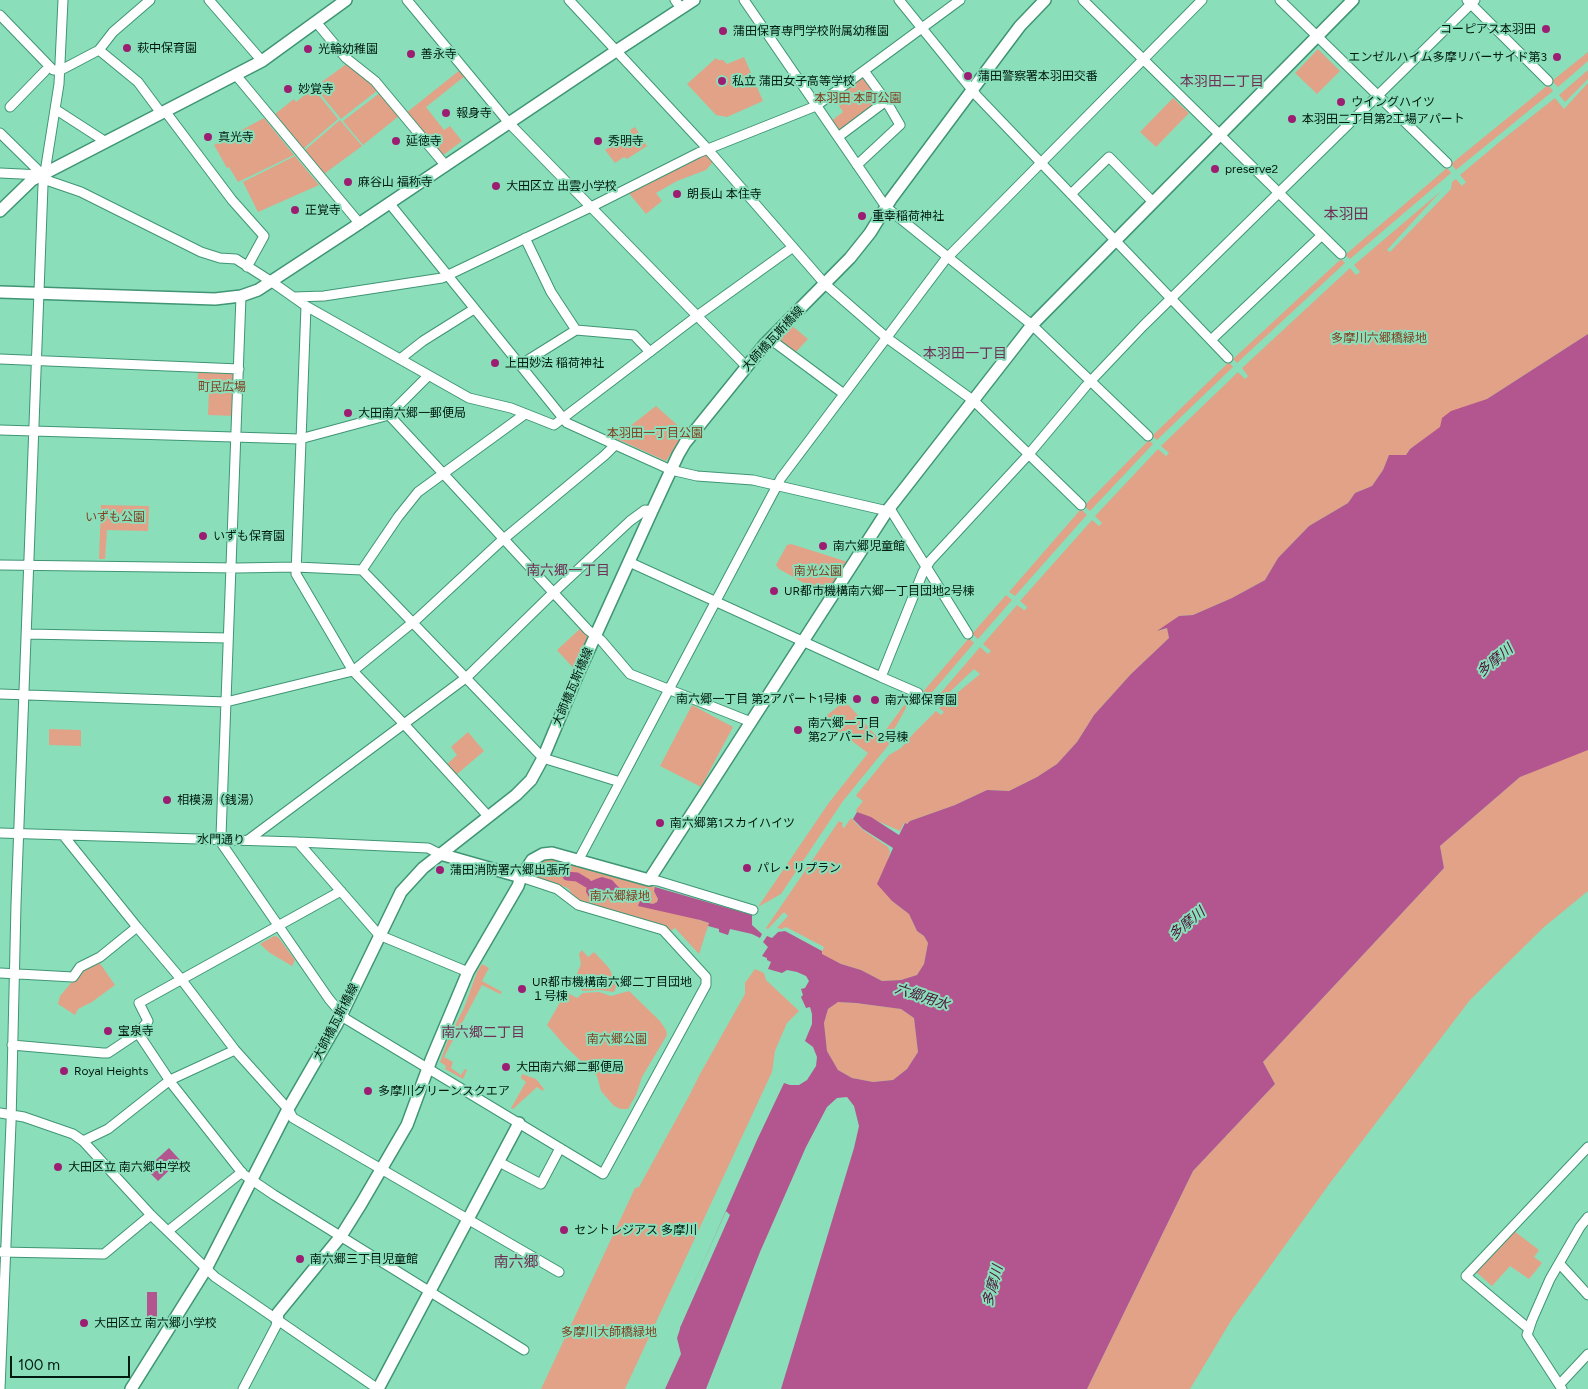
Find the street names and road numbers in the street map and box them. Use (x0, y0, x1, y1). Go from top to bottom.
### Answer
street label: 大師橋瓦斯橋線 (739, 303, 807, 375)
street label: 大師橋瓦斯橋線 (550, 646, 596, 728)
street label: 水門通り (197, 832, 245, 848)
street label: 大師橋瓦斯橋線 (311, 981, 361, 1063)

